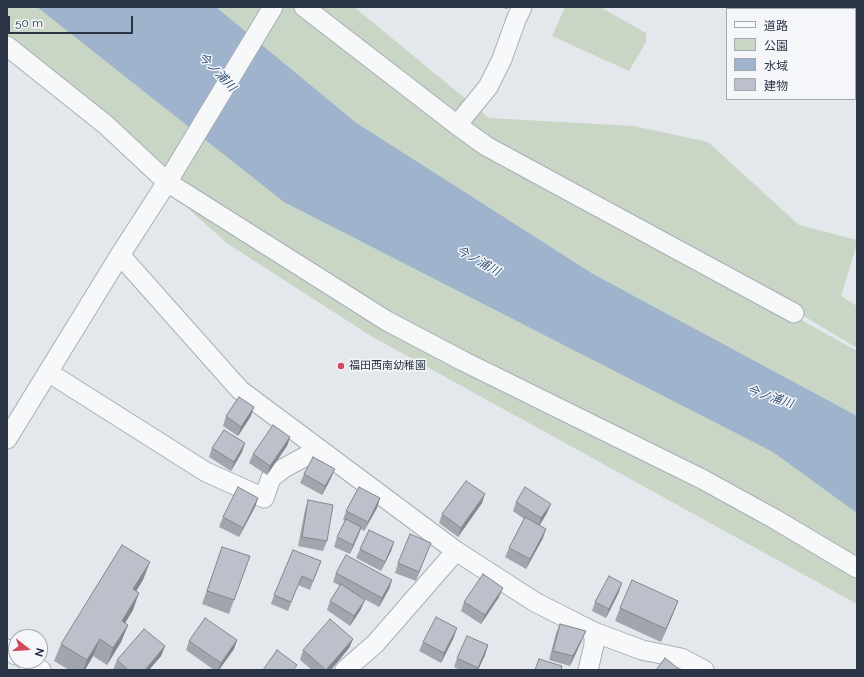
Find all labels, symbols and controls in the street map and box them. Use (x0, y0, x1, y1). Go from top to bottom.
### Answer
scale bar (10, 8, 135, 34)
legend (726, 8, 856, 100)
text: 50 m (15, 16, 43, 30)
text: 道路 (764, 19, 788, 33)
text: 公園 (764, 39, 788, 53)
water label: 今ノ浦川 (195, 50, 239, 94)
text: 水域 (764, 59, 788, 73)
text: 建物 (764, 79, 788, 93)
water label: 今ノ浦川 (454, 243, 502, 279)
place label: 福田西南幼稚園 (349, 359, 426, 373)
marker: 福田西南幼稚園 (336, 361, 346, 371)
water label: 今ノ浦川 (745, 383, 795, 411)
north arrow (8, 629, 48, 669)
text: N (32, 646, 46, 658)

